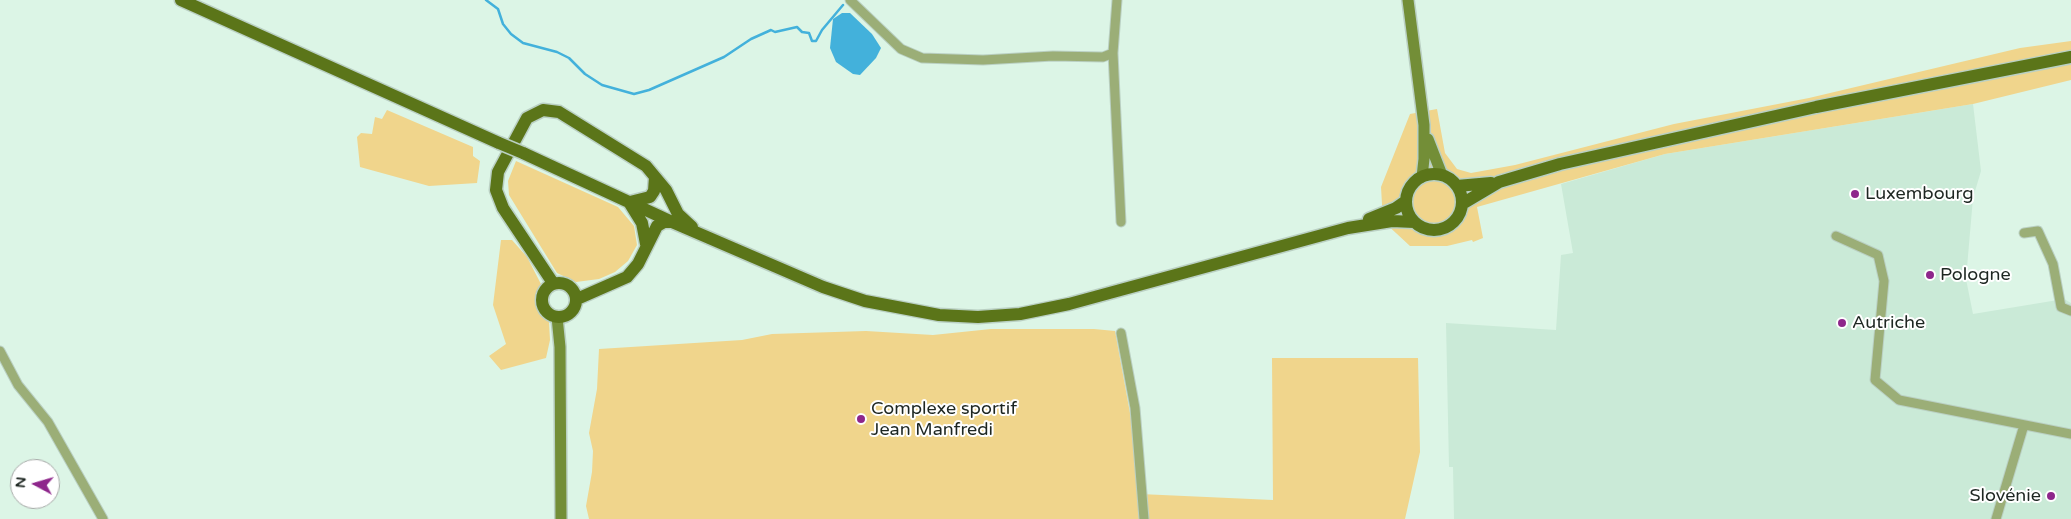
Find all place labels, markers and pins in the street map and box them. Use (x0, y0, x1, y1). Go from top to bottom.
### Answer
place label: Luxembourg (1865, 183, 1974, 205)
marker: Luxembourg (1849, 188, 1861, 200)
place label: Pologne (1940, 264, 2011, 286)
marker: Pologne (1924, 269, 1936, 281)
place label: Autriche (1852, 312, 1925, 334)
marker: Autriche (1836, 317, 1848, 329)
place label: Complexe sportif Jean Manfredi (871, 398, 1017, 440)
marker: Complexe sportif Jean Manfredi (855, 413, 867, 425)
place label: Slovénie (1970, 485, 2041, 507)
marker: Slovénie (2045, 490, 2057, 502)

